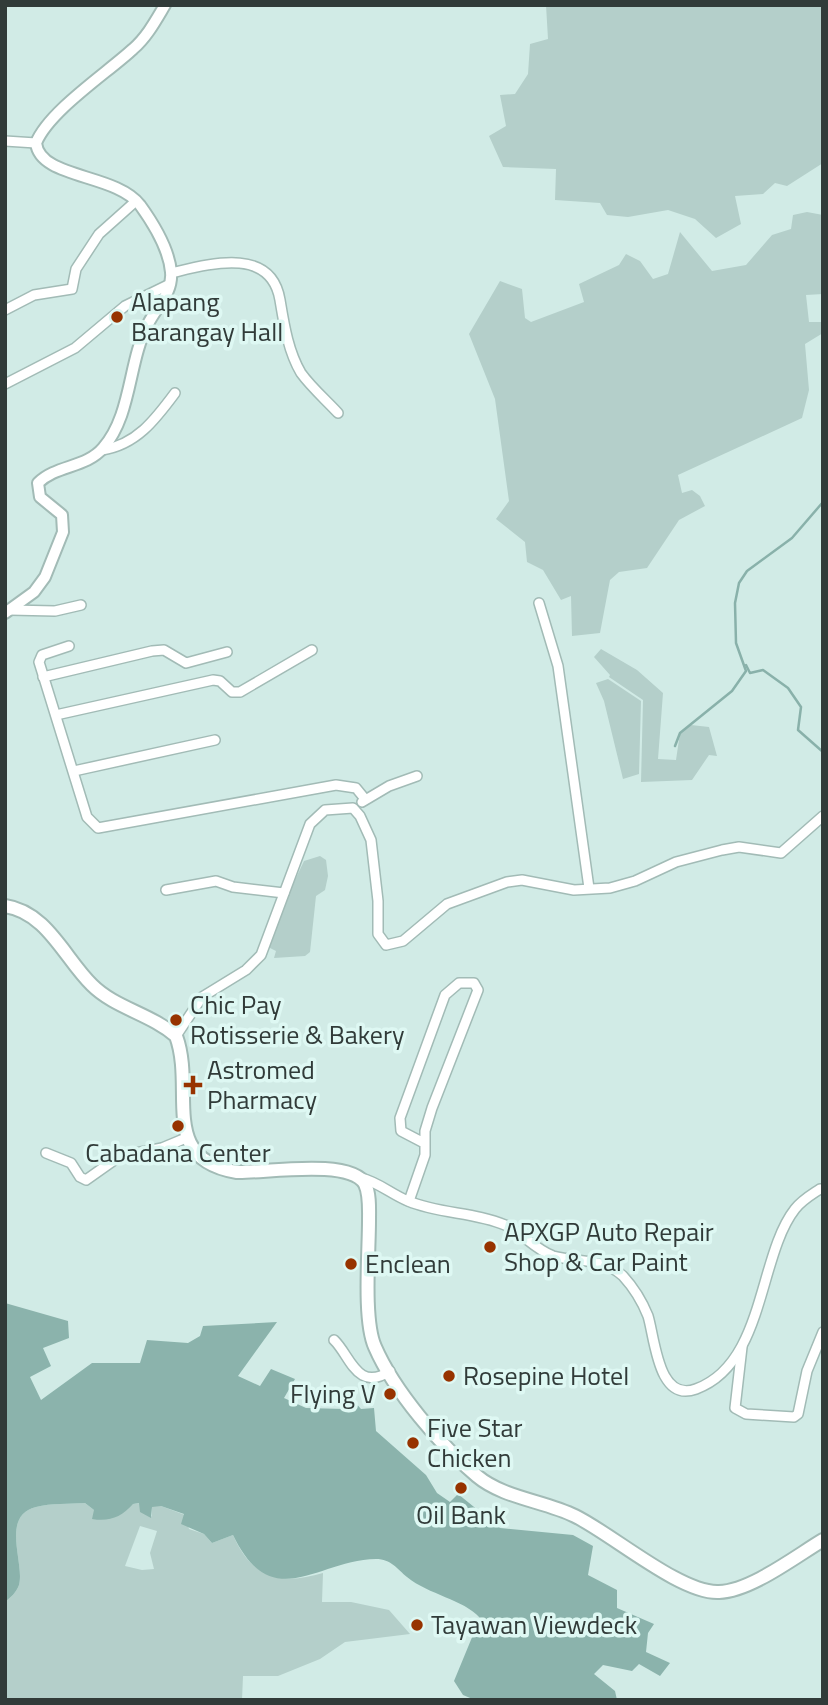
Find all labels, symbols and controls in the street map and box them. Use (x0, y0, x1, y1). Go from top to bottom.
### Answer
place label: Alapang Barangay Hall (131, 282, 283, 351)
marker: Alapang Barangay Hall (109, 309, 125, 325)
place label: Chic Pay Rotisserie & Bakery (190, 985, 405, 1054)
marker: Chic Pay Rotisserie & Bakery (168, 1012, 184, 1028)
place label: Astromed Pharmacy (207, 1050, 317, 1119)
marker: Astromed Pharmacy (185, 1077, 201, 1093)
marker: Cabadana Center (170, 1118, 186, 1134)
place label: Cabadana Center (85, 1133, 271, 1172)
place label: APXGP Auto Repair Shop & Car Paint (504, 1212, 714, 1281)
marker: APXGP Auto Repair Shop & Car Paint (482, 1239, 498, 1255)
place label: Enclean (365, 1244, 451, 1283)
marker: Enclean (343, 1256, 359, 1272)
place label: Rosepine Hotel (463, 1356, 629, 1395)
marker: Rosepine Hotel (441, 1368, 457, 1384)
place label: Flying V (290, 1374, 376, 1413)
marker: Flying V (382, 1386, 398, 1402)
place label: Five Star Chicken (427, 1408, 523, 1477)
marker: Five Star Chicken (405, 1435, 421, 1451)
marker: Oil Bank (453, 1480, 469, 1496)
place label: Oil Bank (416, 1495, 506, 1534)
place label: Tayawan Viewdeck (431, 1605, 637, 1644)
marker: Tayawan Viewdeck (409, 1617, 425, 1633)

